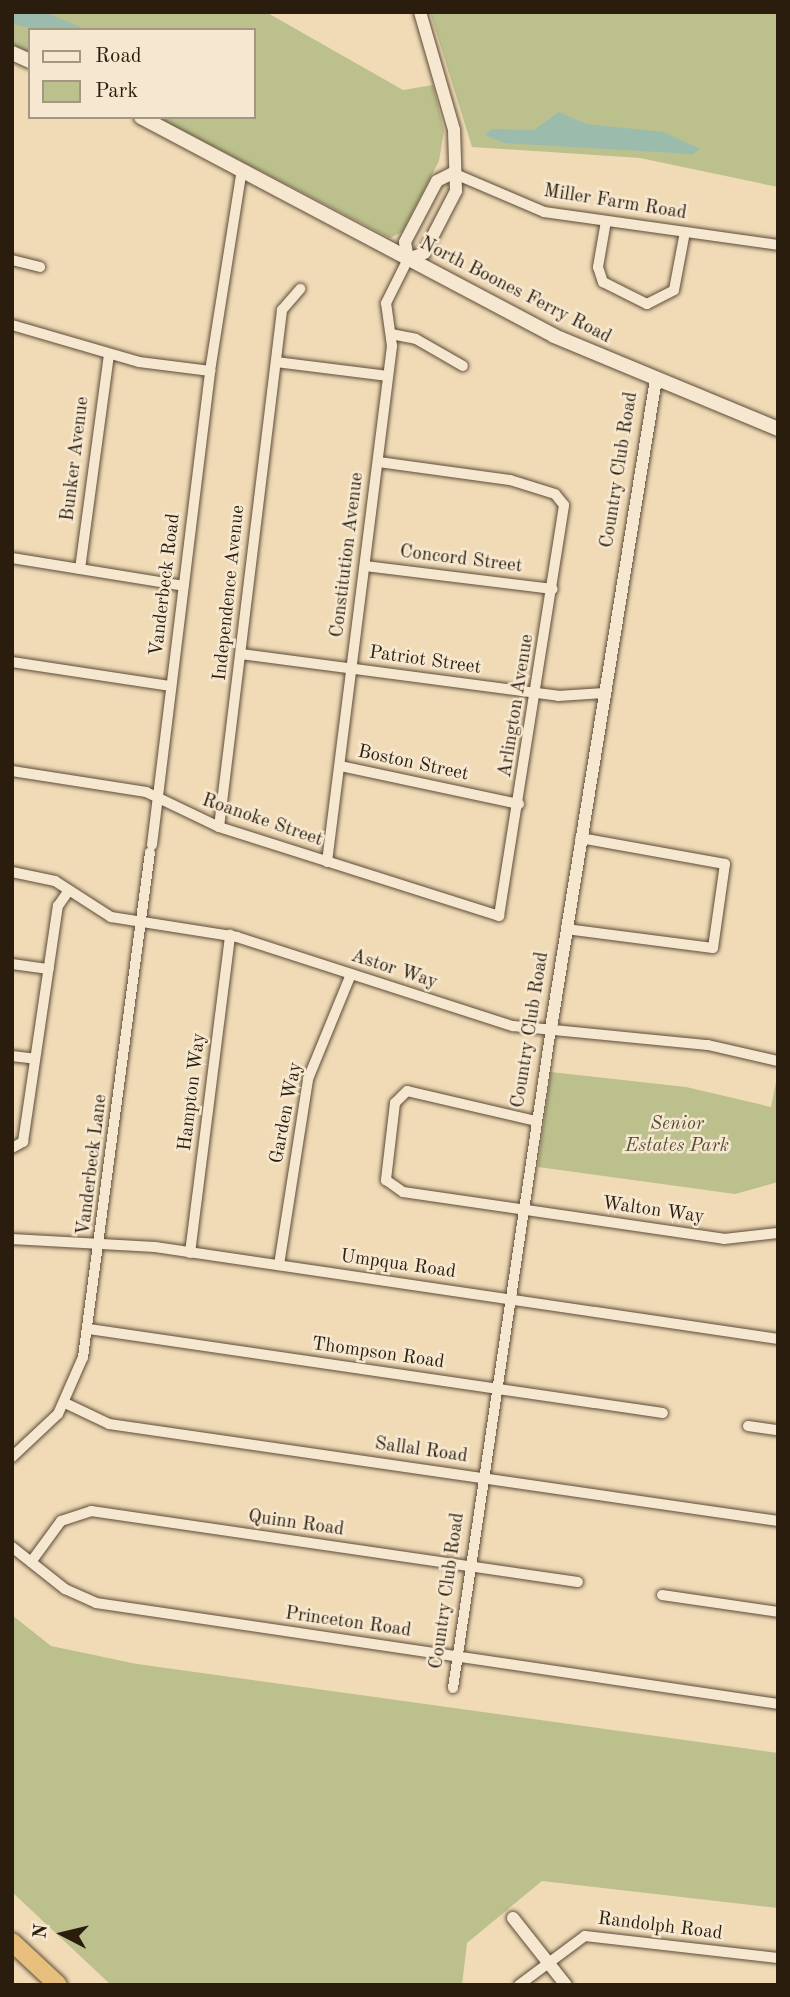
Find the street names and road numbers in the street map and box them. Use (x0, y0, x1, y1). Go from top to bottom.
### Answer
street label: Miller Farm Road (542, 180, 688, 226)
street label: North Boones Ferry Road (415, 233, 615, 349)
street label: Country Club Road (596, 390, 644, 550)
street label: Bunker Avenue (57, 395, 95, 523)
street label: Constitution Avenue (327, 471, 369, 639)
street label: Independence Avenue (209, 504, 251, 682)
street label: Vanderbeck Road (146, 512, 186, 658)
street label: Concord Street (398, 541, 524, 579)
street label: Arlington Avenue (494, 633, 540, 779)
street label: Patriot Street (368, 642, 482, 680)
street label: Boston Street (355, 741, 471, 787)
street label: Roanoke Street (199, 790, 325, 852)
street label: Astor Way (348, 945, 440, 995)
street label: Country Club Road (507, 950, 555, 1110)
street label: Hampton Way (174, 1032, 212, 1152)
street label: Garden Way (266, 1060, 308, 1166)
street label: Vanderbeck Lane (73, 1093, 113, 1237)
street label: Walton Way (600, 1193, 706, 1229)
street label: Umpqua Road (339, 1246, 457, 1284)
street label: Thompson Road (310, 1333, 446, 1375)
street label: Sallal Road (373, 1433, 469, 1469)
street label: Quinn Road (247, 1506, 345, 1542)
street label: Country Club Road (426, 1511, 470, 1671)
street label: Princeton Road (283, 1603, 413, 1643)
street label: Randolph Road (596, 1908, 724, 1946)

